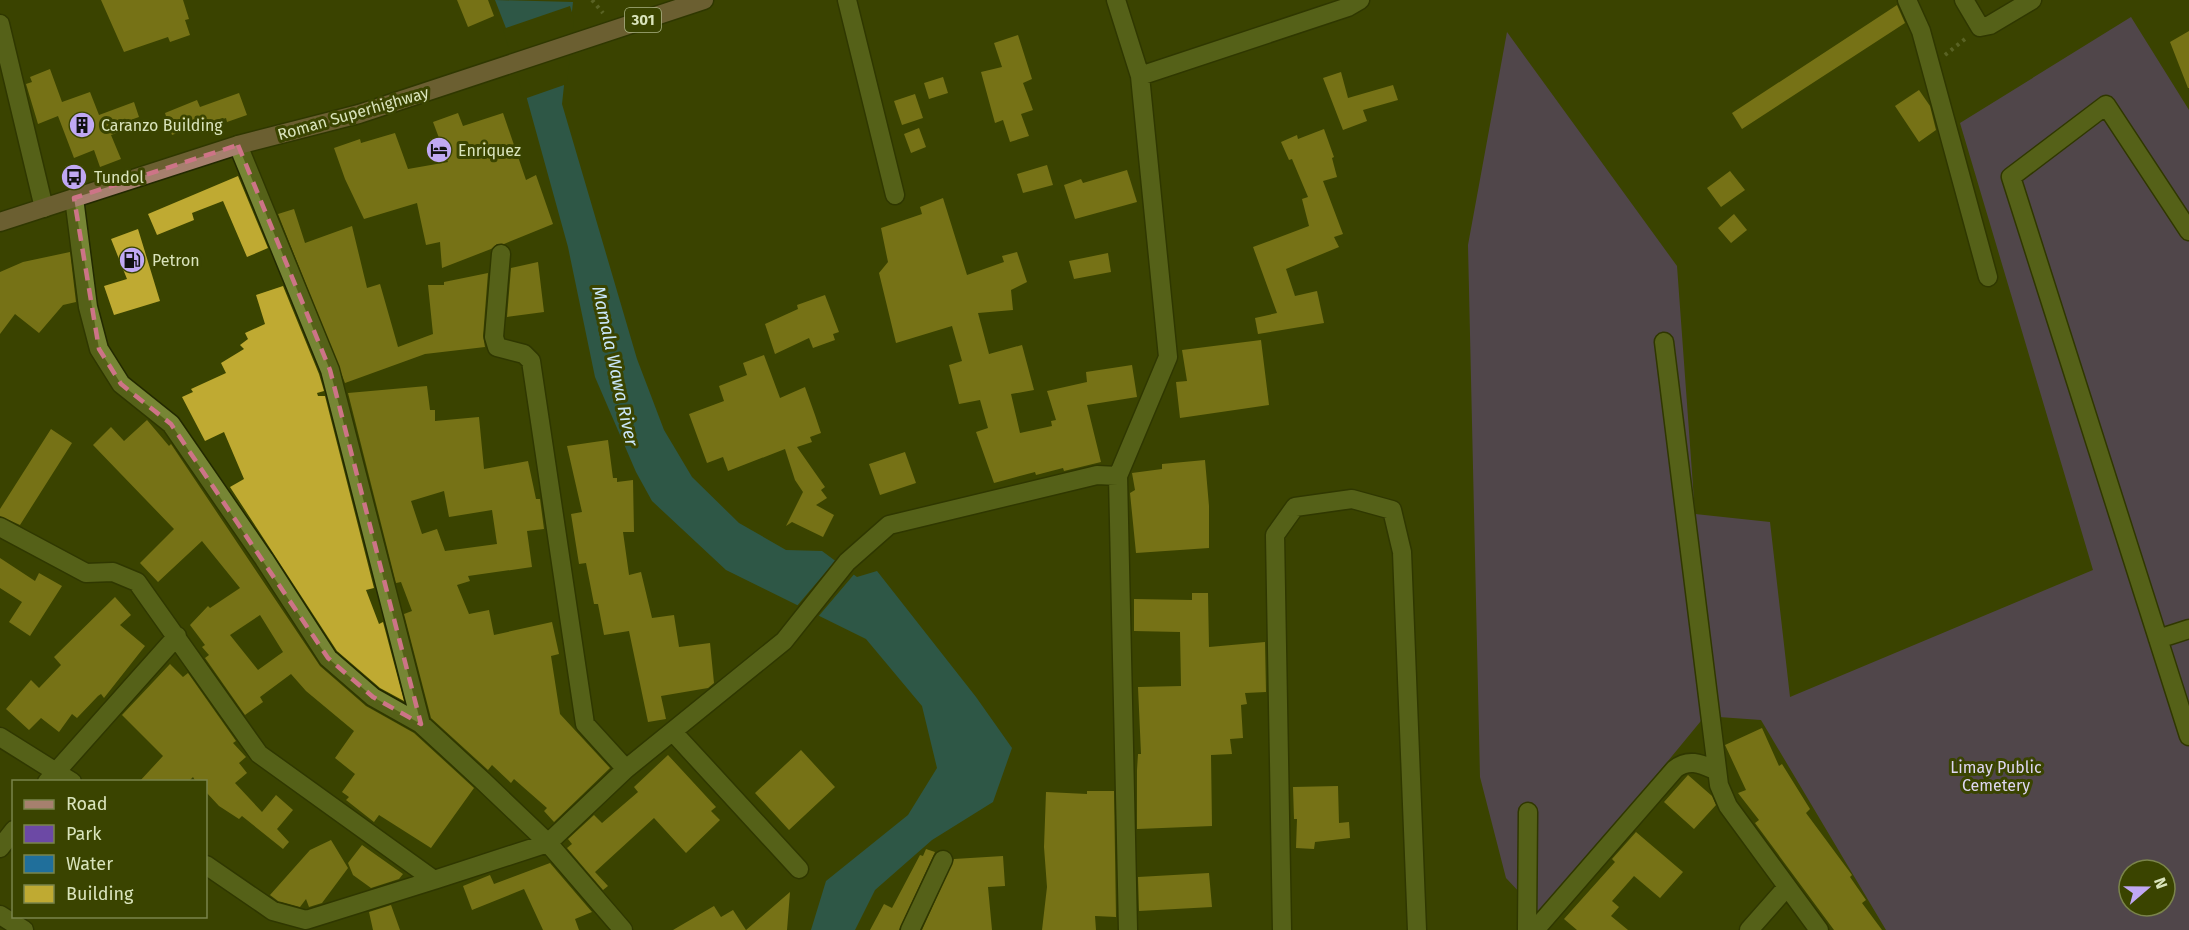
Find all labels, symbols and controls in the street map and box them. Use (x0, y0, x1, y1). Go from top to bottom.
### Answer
road number: 301 (625, 8, 661, 32)
street label: Roman Superhighway (275, 83, 431, 144)
building icon: Caranzo Building (67, 110, 97, 140)
place label: Caranzo Building (101, 116, 223, 135)
hotel icon: Enriquez (424, 135, 454, 165)
place label: Enriquez (458, 141, 521, 160)
bus stop icon: Tundol (59, 162, 89, 192)
place label: Tundol (94, 168, 144, 187)
fuel station icon: Petron (117, 245, 147, 275)
place label: Petron (152, 251, 200, 270)
water label: Mamala Wawa River (587, 284, 643, 449)
park label: Limay Public Cemetery (1950, 758, 2042, 795)
legend (12, 780, 207, 918)
text: Road (66, 793, 108, 815)
text: Park (66, 823, 102, 845)
text: Water (66, 853, 113, 875)
north arrow (2117, 858, 2177, 918)
text: N (2150, 875, 2171, 891)
text: Building (66, 883, 134, 905)

